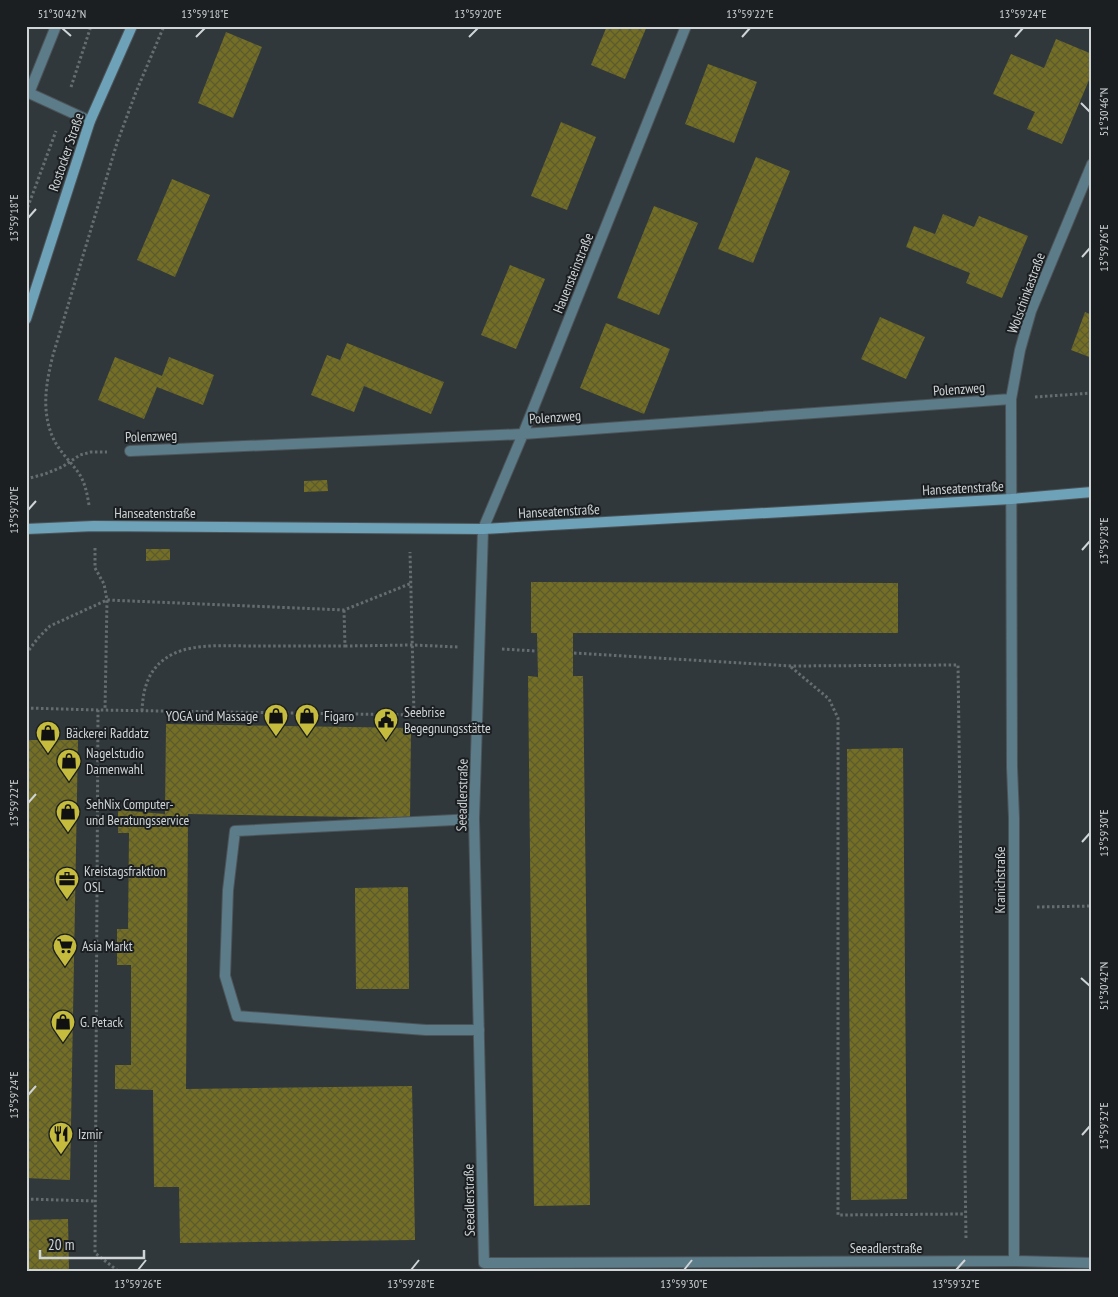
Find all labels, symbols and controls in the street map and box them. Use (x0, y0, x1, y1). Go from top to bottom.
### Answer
text: 51°30'42"N (38, 6, 86, 21)
text: 13°59'18"E (181, 6, 229, 21)
text: 13°59'20"E (454, 6, 502, 21)
text: 13°59'22"E (726, 6, 774, 21)
text: 13°59'24"E (999, 6, 1047, 21)
text: 51°30'46"N (1096, 88, 1111, 136)
street label: Rostocker Straße (44, 110, 88, 193)
text: 13°59'18"E (6, 194, 21, 242)
text: 13°59'26"E (1096, 224, 1111, 272)
street label: Hauensteinstraße (549, 230, 597, 316)
street label: Wolschinkastraße (1003, 250, 1049, 336)
street label: Polenzweg (932, 378, 986, 400)
street label: Polenzweg (528, 406, 582, 428)
street label: Polenzweg (125, 426, 177, 446)
street label: Hanseatenstraße (922, 477, 1004, 499)
text: 13°59'20"E (6, 486, 21, 534)
street label: Hanseatenstraße (518, 500, 600, 522)
street label: Hanseatenstraße (114, 504, 196, 522)
text: 13°59'28"E (1096, 517, 1111, 565)
shop icon: YOGA und Massage (263, 703, 289, 737)
shop icon: Figaro (294, 703, 320, 737)
place label: Seebrise Begegnungsstätte (404, 703, 491, 737)
place label: YOGA und Massage (166, 707, 258, 725)
place label: Figaro (324, 707, 354, 725)
public building icon: Seebrise Begegnungsstätte (373, 707, 399, 741)
shop icon: Bäckerei Raddatz (35, 720, 61, 754)
place label: Bäckerei Raddatz (66, 724, 149, 742)
place label: Nagelstudio Damenwahl (86, 744, 144, 778)
shop icon: Nagelstudio Damenwahl (56, 748, 82, 782)
street label: Seeadlerstraße (452, 758, 472, 831)
text: 13°59'22"E (6, 779, 21, 827)
place label: SehNix Computer- und Beratungsservice (86, 795, 189, 829)
shop icon: SehNix Computer- und Beratungsservice (55, 799, 81, 833)
text: 13°59'30"E (1096, 809, 1111, 857)
street label: Kranichstraße (991, 846, 1009, 914)
place label: Kreistagsfraktion OSL (84, 862, 166, 896)
office icon: Kreistagsfraktion OSL (54, 866, 80, 900)
supermarket icon: Asia Markt (52, 933, 78, 967)
place label: Asia Markt (82, 937, 133, 955)
text: 51°30'42"N (1096, 962, 1111, 1010)
shop icon: G. Petack (50, 1009, 76, 1043)
place label: G. Petack (80, 1013, 124, 1031)
text: 13°59'24"E (6, 1071, 21, 1119)
text: 13°59'32"E (1096, 1102, 1111, 1150)
restaurant icon: Izmir (48, 1121, 74, 1155)
place label: Izmir (78, 1125, 102, 1143)
street label: Seeadlerstraße (459, 1163, 479, 1236)
scale bar (40, 1227, 144, 1259)
text: 20 m (48, 1235, 74, 1254)
street label: Seeadlerstraße (850, 1239, 923, 1257)
text: 13°59'26"E (114, 1276, 162, 1291)
text: 13°59'28"E (387, 1276, 435, 1291)
text: 13°59'30"E (660, 1276, 708, 1291)
text: 13°59'32"E (932, 1276, 980, 1291)

